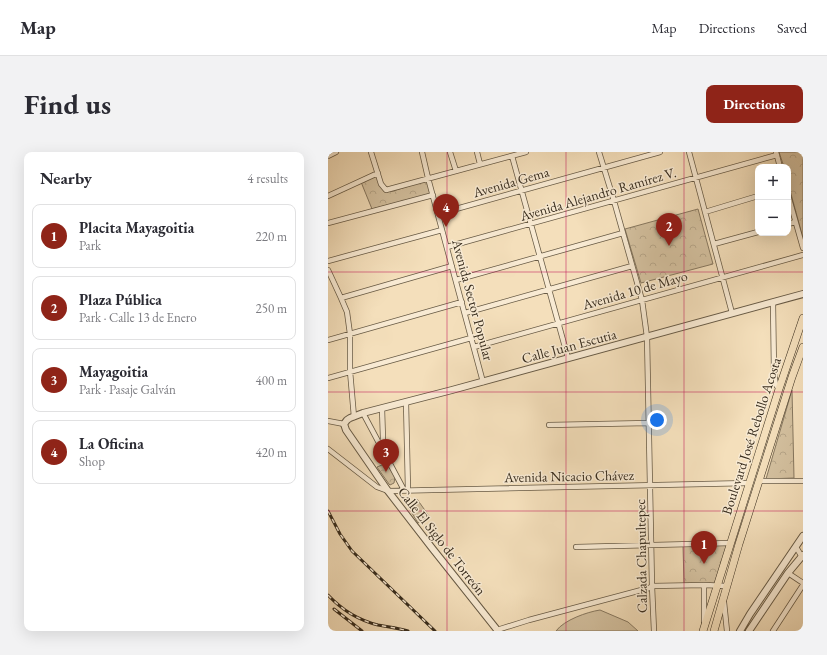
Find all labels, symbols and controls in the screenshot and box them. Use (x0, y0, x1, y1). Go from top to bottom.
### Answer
text: Map (20, 15, 56, 40)
text: Map (651, 19, 677, 37)
text: Directions (699, 19, 755, 37)
text: Saved (777, 19, 807, 37)
button: Directions (706, 85, 803, 123)
text: Find us (24, 86, 111, 122)
street label: Avenida Gema (470, 162, 552, 202)
street label: Avenida Alejandro Ramírez V. (517, 163, 678, 225)
map controls (755, 164, 791, 236)
button: + (755, 164, 791, 200)
text: Nearby (40, 167, 92, 189)
text: 4 results (247, 170, 288, 187)
pin: 4 (433, 194, 459, 227)
button: − (755, 200, 791, 236)
pin: 2 (656, 213, 682, 246)
text: Placita Mayagoitia (79, 218, 194, 237)
text: 1 (51, 228, 57, 245)
text: 220 m (256, 228, 287, 245)
street label: Avenida Sector Popular (448, 236, 498, 363)
text: Park (79, 237, 101, 254)
street label: Avenida 10 de Mayo (579, 266, 690, 314)
text: Plaza Pública (79, 290, 162, 309)
text: 2 (51, 300, 57, 317)
text: 250 m (256, 300, 287, 317)
text: Park · Calle 13 de Enero (79, 309, 197, 326)
street label: Calle Juan Escutia (520, 325, 619, 367)
street label: Boulevard José Rebollo Acosta (717, 355, 785, 517)
text: Mayagoitia (79, 362, 148, 381)
text: 3 (51, 372, 57, 389)
text: 400 m (256, 372, 287, 389)
text: Park · Pasaje Galván (79, 381, 176, 398)
your location (647, 410, 667, 430)
text: La Oficina (79, 434, 144, 453)
pin: 3 (373, 439, 399, 472)
text: 4 (51, 444, 57, 461)
text: 420 m (256, 444, 287, 461)
text: Shop (79, 453, 105, 470)
street label: Avenida Nicacio Chávez (503, 466, 635, 486)
street label: Calle El Siglo de Torreón (394, 483, 490, 599)
street label: Calzada Chapultepec (631, 499, 651, 613)
pin: 1 (691, 531, 717, 564)

